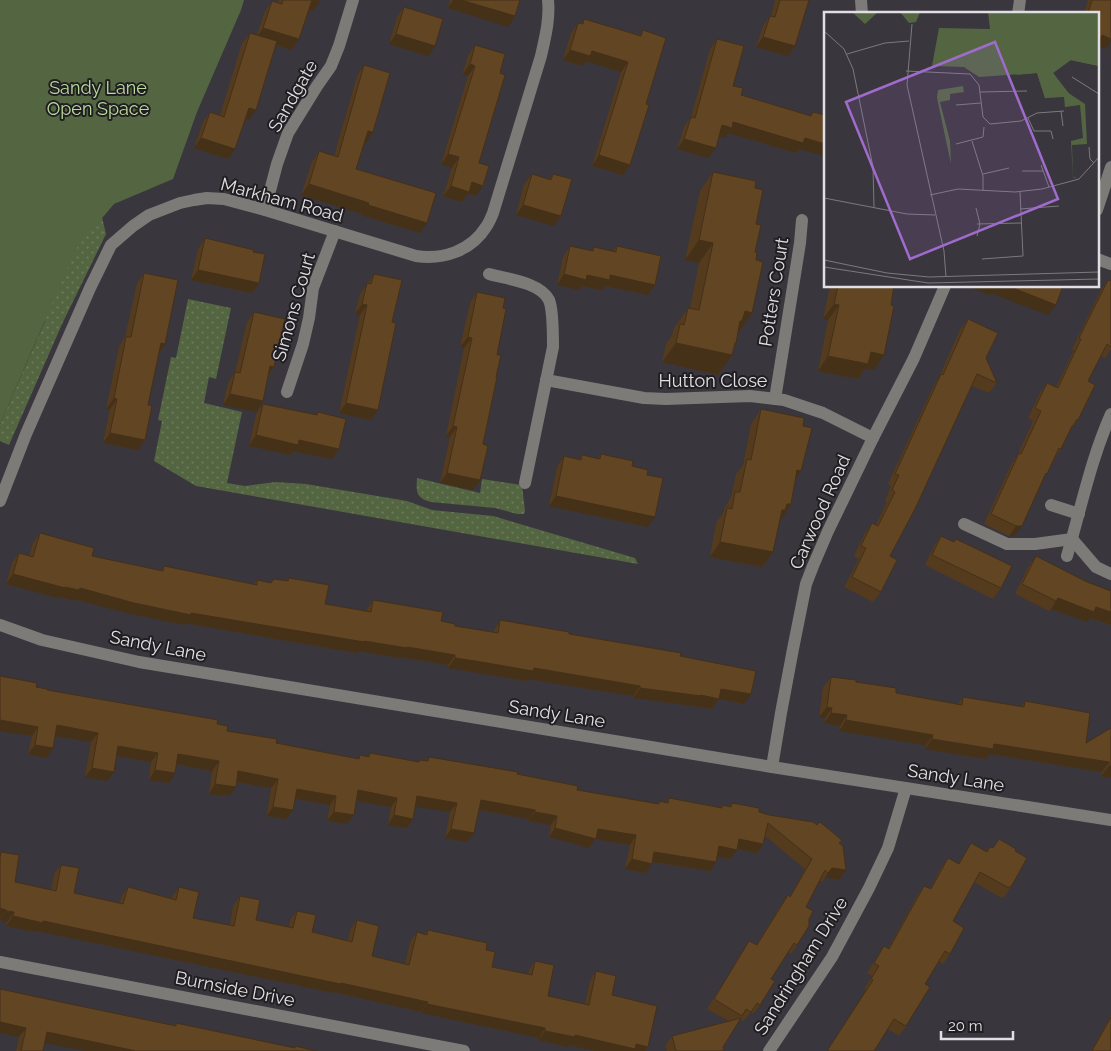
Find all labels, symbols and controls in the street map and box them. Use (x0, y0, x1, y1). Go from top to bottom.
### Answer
inset map (824, 12, 1098, 288)
street label: Sandgate (264, 56, 322, 136)
park label: Sandy Lane Open Space (47, 77, 150, 119)
street label: Markham Road (219, 173, 346, 226)
street label: Potters Court (755, 236, 792, 348)
street label: Simons Court (268, 250, 319, 364)
street label: Hutton Close (659, 370, 768, 391)
street label: Carwood Road (785, 451, 854, 572)
street label: Sandy Lane (108, 626, 208, 665)
street label: Sandy Lane (507, 695, 607, 732)
street label: Sandy Lane (906, 759, 1006, 796)
street label: Sandringham Drive (750, 893, 852, 1039)
street label: Burnside Drive (173, 967, 297, 1010)
scale bar (941, 1008, 1014, 1040)
text: 20 m (948, 1017, 983, 1035)

